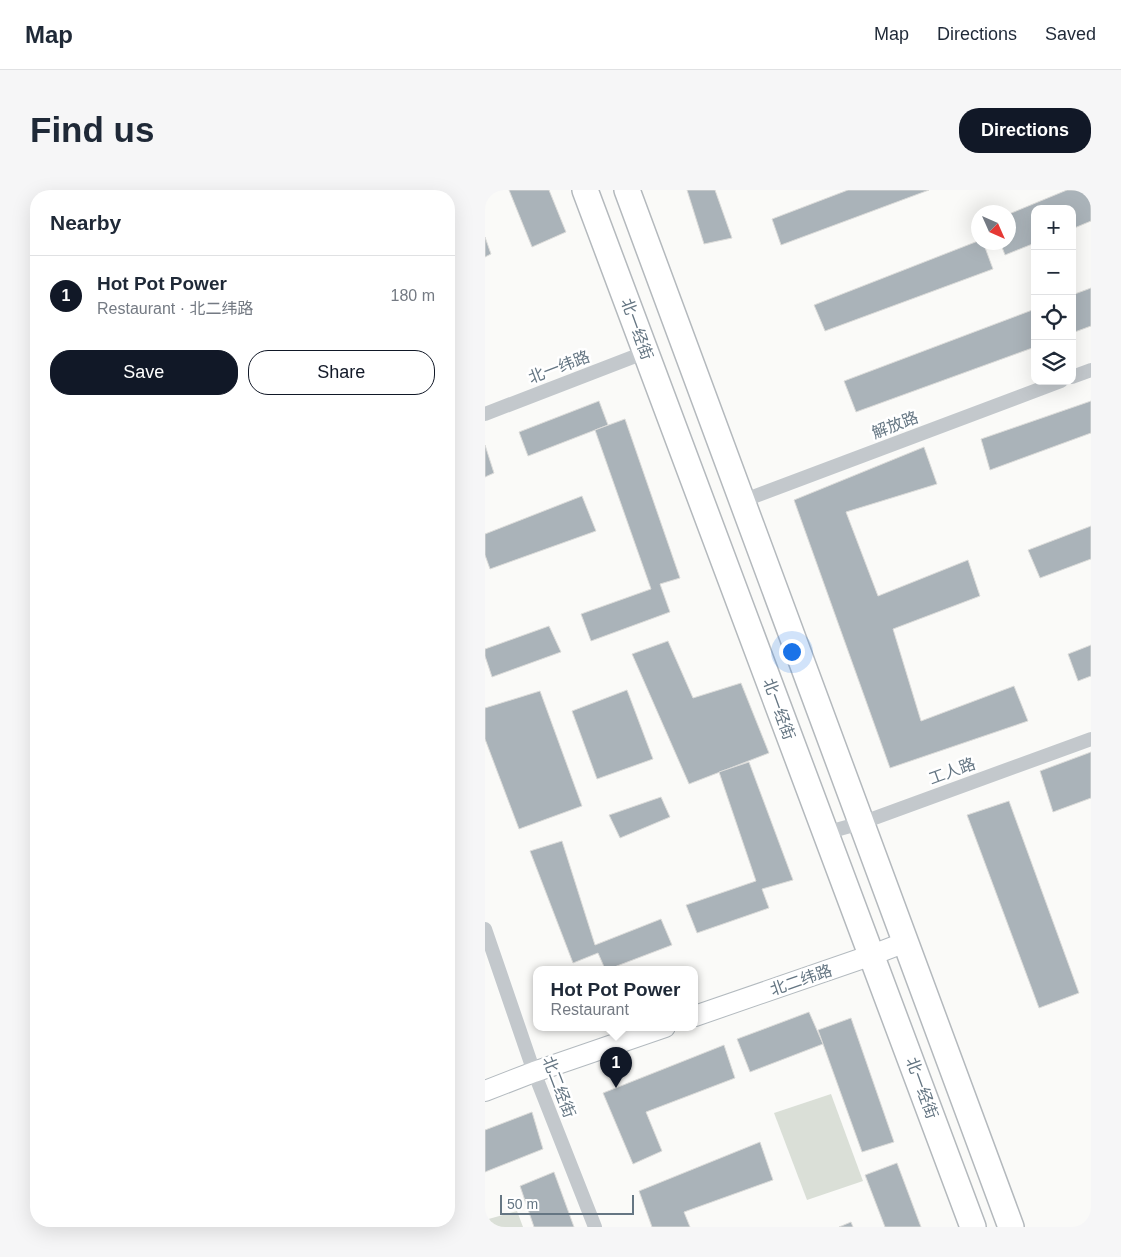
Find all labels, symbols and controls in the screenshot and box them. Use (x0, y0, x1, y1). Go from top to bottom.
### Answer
text: Map (25, 21, 73, 48)
text: Map (874, 24, 909, 44)
text: Directions (937, 24, 1017, 44)
text: Saved (1045, 24, 1096, 44)
button: Directions (959, 108, 1091, 153)
text: Find us (30, 110, 154, 149)
north arrow (971, 205, 1016, 250)
map controls (1031, 205, 1076, 385)
button: + (1031, 205, 1076, 250)
text: Nearby (50, 211, 121, 234)
button: − (1031, 250, 1076, 295)
text: Hot Pot Power (97, 273, 227, 294)
text: 1 (62, 287, 70, 304)
text: 180 m (391, 287, 435, 304)
button: locate (1031, 295, 1076, 340)
street label: 北一经街 (618, 296, 656, 362)
text: Restaurant · 北二纬路 (97, 300, 254, 317)
button: layers (1031, 340, 1076, 385)
street label: 北一纬路 (526, 348, 592, 386)
button: Save (50, 350, 238, 395)
button: Share (248, 350, 435, 395)
street label: 解放路 (870, 408, 920, 442)
your location (779, 639, 805, 665)
street label: 北一经街 (760, 676, 798, 742)
street label: 工人路 (927, 755, 977, 787)
street label: 北二纬路 (768, 962, 834, 998)
popup (533, 966, 698, 1031)
text: Hot Pot Power (551, 979, 680, 1000)
text: Restaurant (551, 1001, 629, 1018)
pin: 1 (600, 1047, 632, 1088)
street label: 北二经街 (540, 1054, 578, 1120)
street label: 北一经街 (903, 1055, 941, 1121)
scale bar (500, 1192, 634, 1215)
text: 50 m (507, 1196, 538, 1212)

